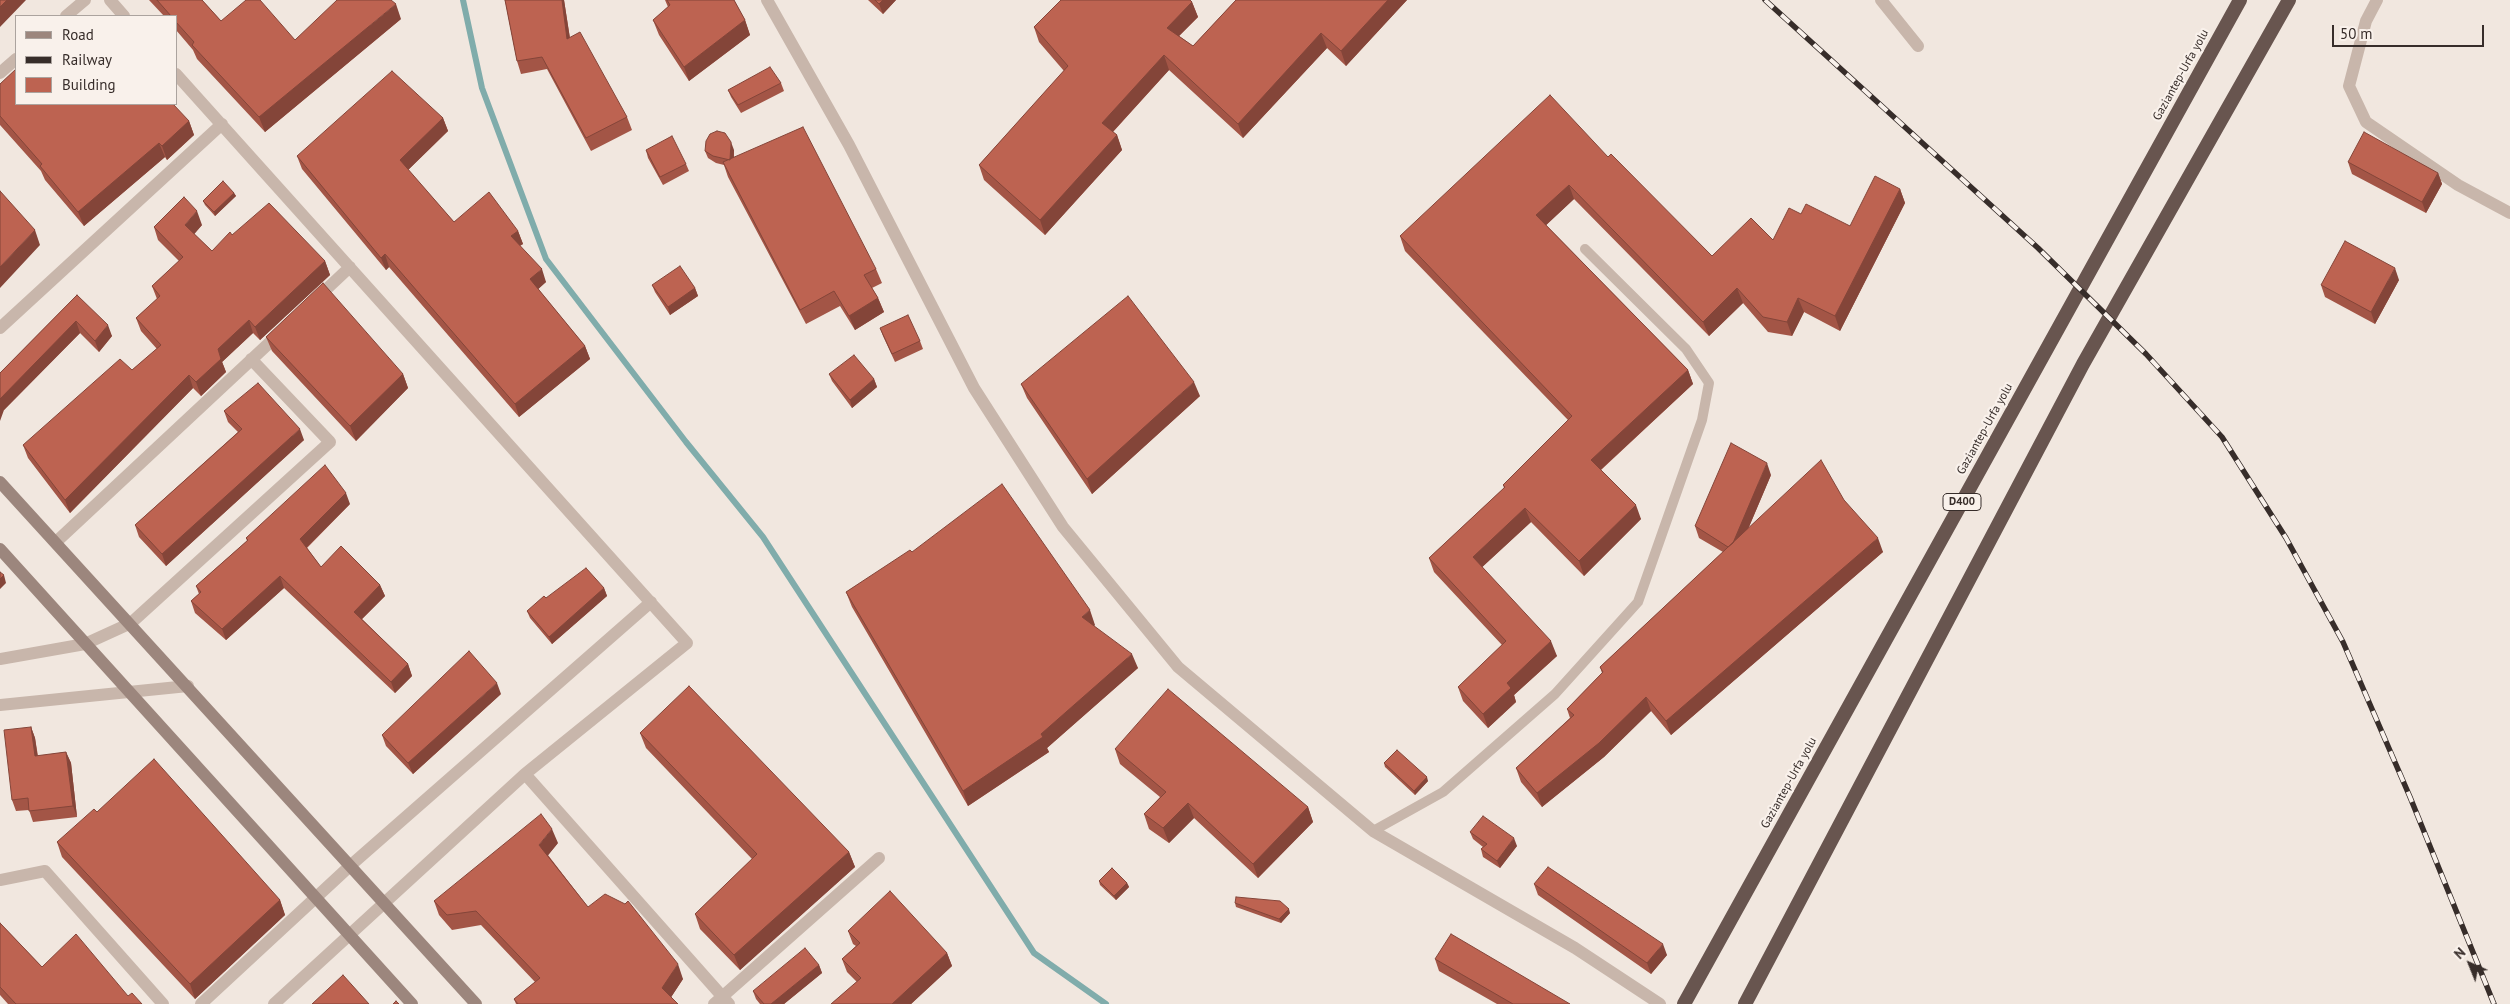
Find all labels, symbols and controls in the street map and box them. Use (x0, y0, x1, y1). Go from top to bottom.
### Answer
legend (15, 15, 178, 105)
scale bar (2335, 15, 2488, 47)
text: 50 m (2340, 24, 2373, 43)
text: Road (62, 25, 94, 44)
street label: Gaziantep-Urfa yolu (2150, 27, 2212, 123)
text: Railway (62, 50, 112, 69)
text: Building (62, 75, 116, 94)
street label: Gaziantep-Urfa yolu (1954, 381, 2016, 477)
road number: D400 (1943, 494, 1981, 511)
street label: Gaziantep-Urfa yolu (1758, 735, 1820, 831)
north arrow (2445, 939, 2495, 989)
text: N (2450, 944, 2469, 963)

